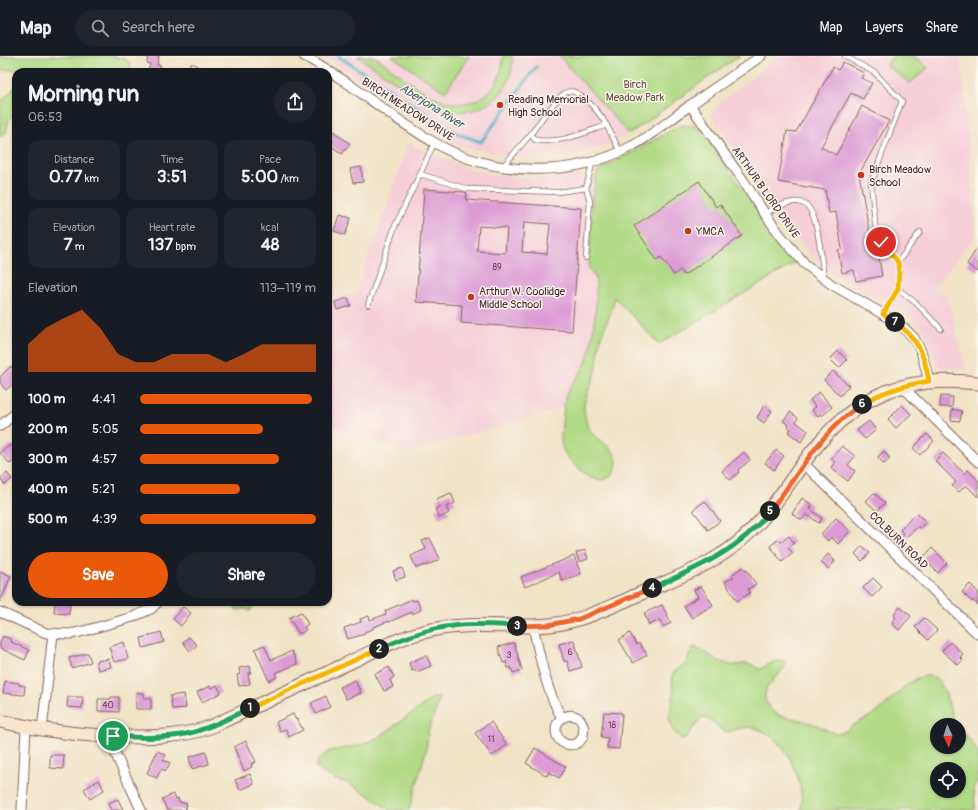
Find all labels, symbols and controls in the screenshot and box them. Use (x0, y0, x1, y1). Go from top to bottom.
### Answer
search box (75, 10, 355, 46)
text: Map (20, 16, 51, 40)
icon: search (89, 17, 111, 39)
text: Search here (121, 18, 195, 37)
text: Map (820, 19, 843, 36)
text: Layers (865, 19, 903, 36)
text: Share (925, 19, 958, 36)
street label: BIRCH MEADOW DRIVE (359, 75, 456, 144)
park label: Birch Meadow Park (606, 78, 665, 104)
text: Morning run (28, 80, 139, 108)
button: share (274, 81, 316, 123)
water label: Aberjona River (397, 81, 468, 133)
place label: Reading Memorial High School (508, 93, 589, 119)
marker: Reading Memorial High School (495, 100, 505, 110)
text: 06:53 (28, 109, 62, 125)
street label: ARTHUR B LORD DRIVE (729, 144, 802, 241)
text: Distance (54, 153, 94, 166)
text: Time (161, 153, 184, 166)
text: Pace (259, 153, 281, 166)
place label: Birch Meadow School (869, 163, 932, 189)
text: 0.77 (49, 166, 82, 187)
text: 3:51 (157, 166, 187, 187)
text: 5:00 (241, 166, 278, 187)
marker: Birch Meadow School (856, 170, 866, 180)
text: km (82, 172, 99, 185)
text: /km (278, 172, 299, 185)
text: Elevation (53, 221, 95, 234)
text: Heart rate (149, 221, 195, 234)
text: kcal (261, 221, 279, 234)
place label: YMCA (695, 225, 724, 238)
pin (864, 225, 898, 259)
marker: YMCA (683, 226, 693, 236)
icon: check (870, 231, 892, 253)
text: 7 (63, 234, 72, 255)
text: 137 (148, 234, 173, 255)
text: 48 (261, 234, 279, 255)
text: m (72, 240, 85, 253)
text: bpm (173, 240, 196, 253)
house number: 89 (492, 262, 502, 273)
text: Elevation (28, 280, 78, 296)
text: 113–119 m (260, 280, 316, 296)
place label: Arthur W. Coolidge Middle School (479, 285, 566, 311)
marker: Arthur W. Coolidge Middle School (466, 292, 476, 302)
pin: 7 (885, 312, 905, 332)
text: 7 (892, 315, 898, 328)
text: 100 m (28, 391, 65, 407)
text: 4:41 (92, 391, 116, 407)
pin: 6 (852, 394, 872, 414)
text: 6 (859, 397, 865, 410)
text: 200 m (28, 421, 67, 437)
text: 5:05 (92, 421, 118, 437)
text: 300 m (28, 451, 67, 467)
text: 4:57 (92, 451, 117, 467)
text: 400 m (28, 481, 68, 497)
text: 5:21 (92, 481, 115, 497)
pin: 5 (760, 501, 780, 521)
text: 5 (767, 504, 773, 517)
street label: COLBURN ROAD (867, 509, 931, 572)
text: 500 m (28, 511, 67, 527)
text: 4:39 (92, 511, 117, 527)
button: Save (28, 552, 168, 598)
button: Share (176, 552, 316, 598)
pin: 4 (642, 578, 662, 598)
text: 4 (649, 581, 655, 594)
pin: 3 (507, 616, 527, 636)
text: 3 (514, 619, 520, 632)
pin: 2 (369, 639, 389, 659)
text: 2 (376, 642, 382, 655)
house number: 6 (567, 647, 573, 658)
house number: 3 (506, 650, 512, 661)
pin: 1 (240, 698, 260, 718)
house number: 40 (102, 700, 114, 711)
text: 1 (248, 701, 252, 714)
north arrow (930, 718, 966, 754)
map controls (930, 718, 966, 798)
pin (96, 719, 130, 753)
house number: 18 (608, 720, 616, 731)
icon: arrive (102, 725, 124, 747)
house number: 11 (487, 734, 495, 745)
button: locate (930, 762, 966, 798)

